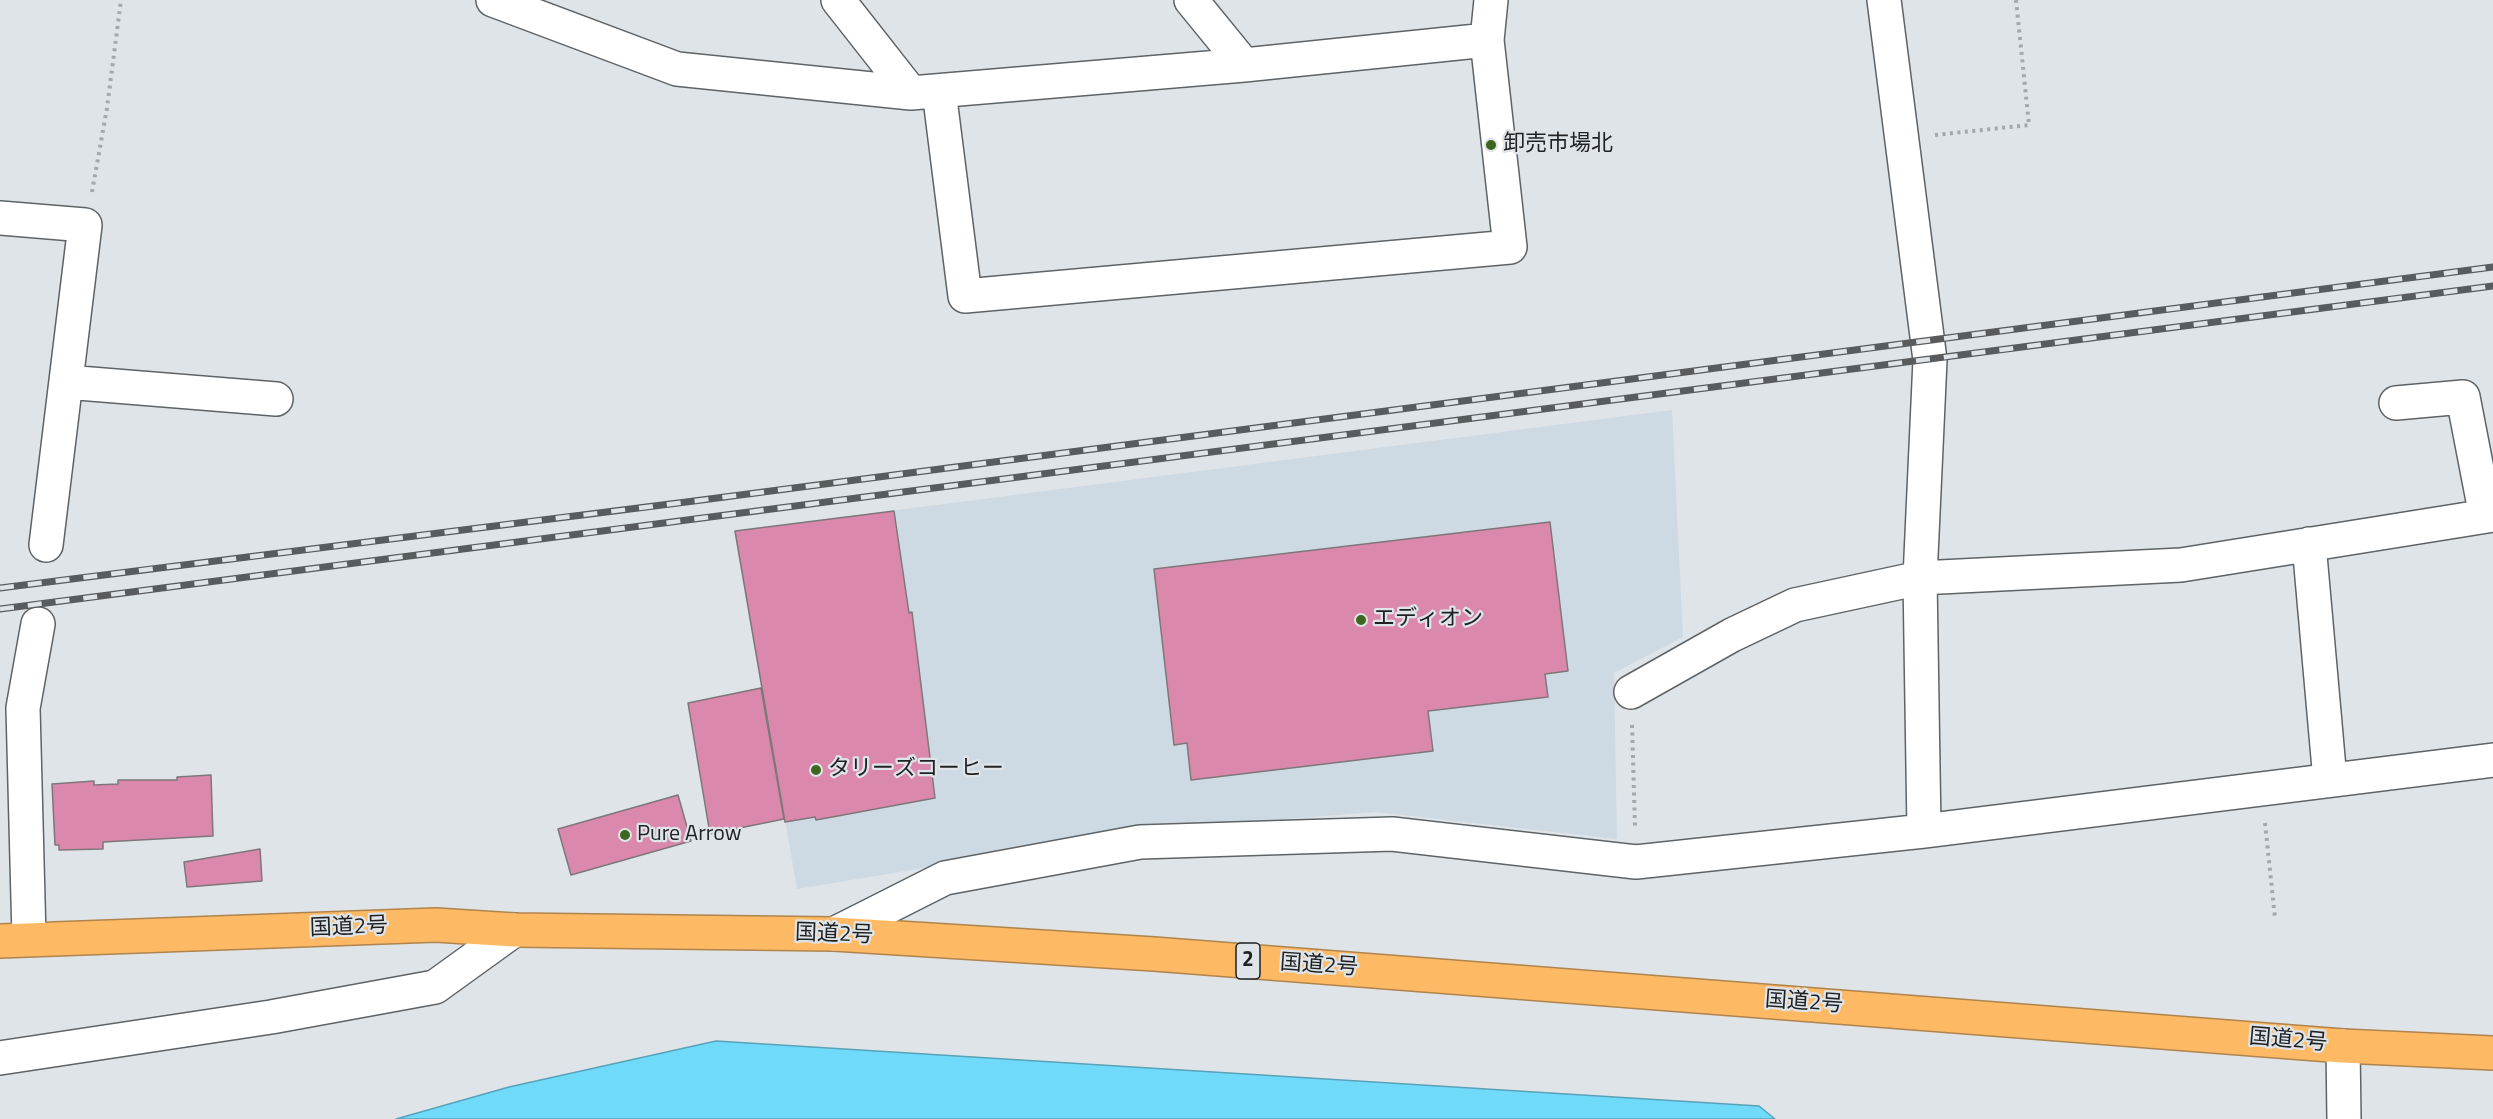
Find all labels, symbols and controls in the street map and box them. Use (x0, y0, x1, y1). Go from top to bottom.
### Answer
place label: 卸売市場北 (1503, 132, 1613, 158)
marker: 卸売市場北 (1484, 138, 1498, 152)
place label: エディオン (1373, 607, 1483, 633)
marker: エディオン (1354, 613, 1368, 627)
place label: タリーズコーヒー (828, 757, 1004, 783)
marker: タリーズコーヒー (809, 763, 823, 777)
place label: Pure Arrow (637, 822, 741, 848)
marker: Pure Arrow (618, 828, 632, 842)
street label: 国道2号 (309, 913, 389, 943)
street label: 国道2号 (794, 920, 874, 950)
road number: 2 (1236, 943, 1260, 979)
street label: 国道2号 (1279, 950, 1359, 982)
street label: 国道2号 (1764, 987, 1844, 1019)
street label: 国道2号 (2248, 1024, 2328, 1058)

